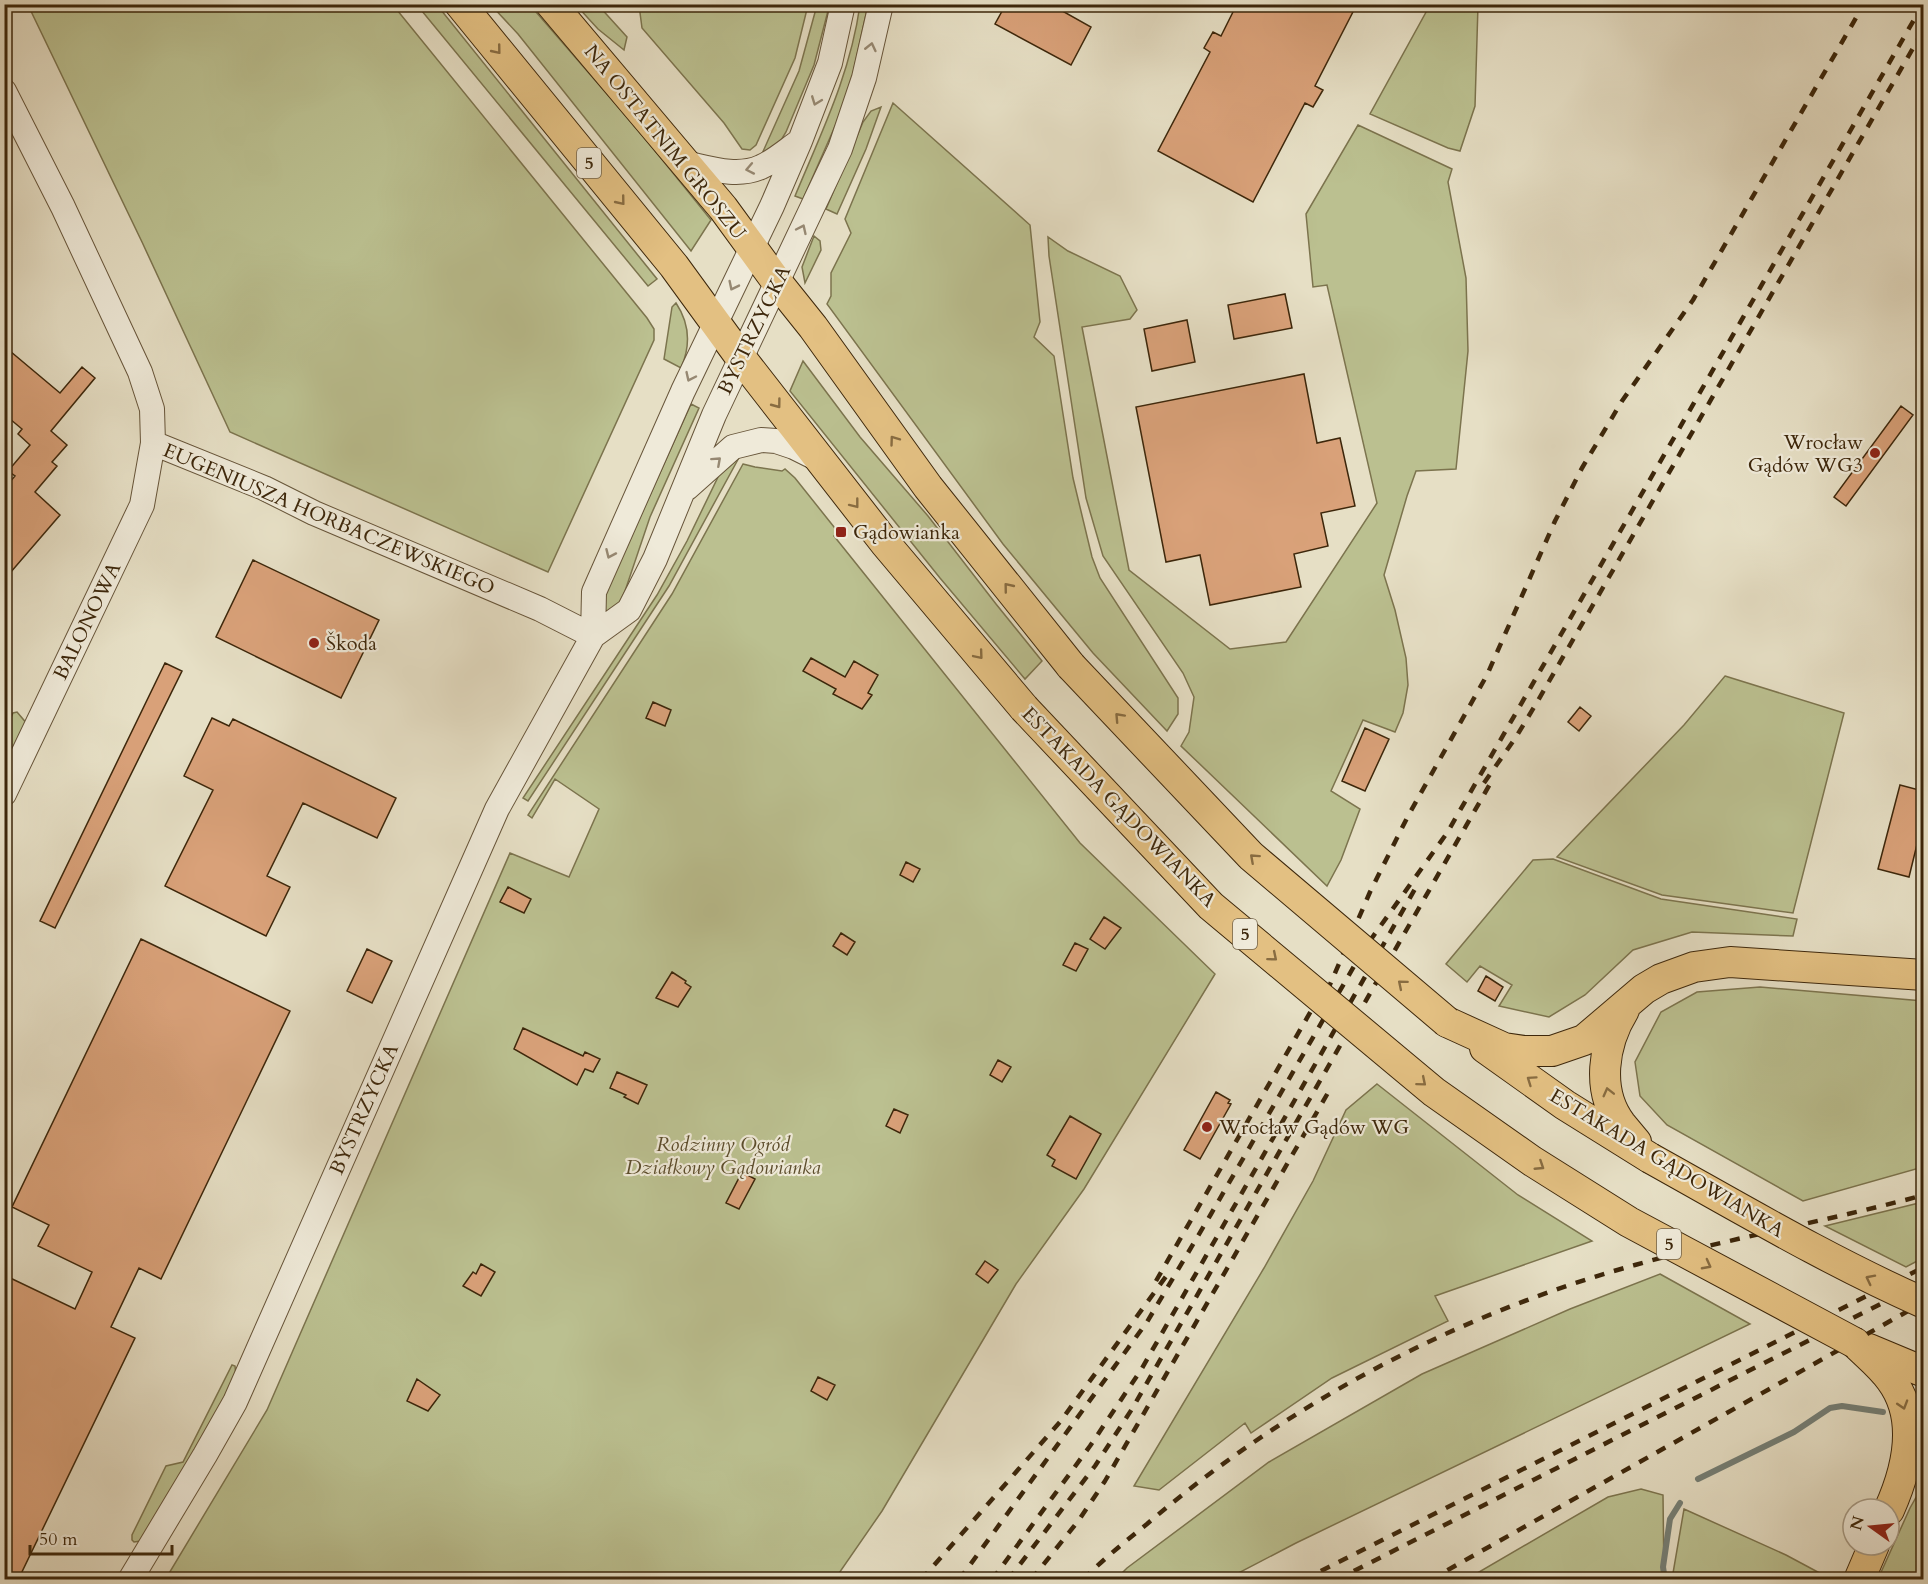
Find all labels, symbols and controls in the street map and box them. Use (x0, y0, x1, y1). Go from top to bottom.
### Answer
street label: NA OSTATNIM GROSZU (578, 39, 752, 246)
one-way arrow (490, 43, 501, 54)
one-way arrow (864, 43, 877, 53)
one-way arrow (811, 95, 824, 106)
road number: 5 (577, 148, 601, 178)
one-way arrow (745, 162, 755, 175)
one-way arrow (613, 194, 624, 205)
one-way arrow (795, 225, 807, 236)
street label: BYSTRZYCKA (711, 260, 797, 399)
one-way arrow (729, 279, 741, 290)
one-way arrow (686, 370, 698, 381)
one-way arrow (770, 398, 781, 409)
place label: Wrocław Gądów WG3 (1748, 429, 1863, 479)
one-way arrow (890, 435, 901, 446)
street label: EUGENIUSZA HORBACZEWSKIEGO (159, 437, 499, 601)
marker: Wrocław Gądów WG3 (1868, 446, 1882, 460)
one-way arrow (711, 457, 721, 468)
one-way arrow (847, 498, 858, 509)
place label: Gądowianka (853, 519, 960, 546)
marker: Gądowianka (834, 525, 848, 539)
one-way arrow (606, 548, 618, 559)
street label: BALONOWA (47, 557, 127, 684)
one-way arrow (1005, 583, 1016, 594)
place label: Škoda (326, 630, 377, 657)
marker: Škoda (307, 636, 321, 650)
one-way arrow (972, 648, 983, 659)
street label: ESTAKADA GĄDOWIANKA (1016, 701, 1223, 914)
one-way arrow (1115, 713, 1126, 723)
one-way arrow (1250, 854, 1260, 865)
road number: 5 (1233, 919, 1257, 949)
one-way arrow (1266, 950, 1277, 961)
one-way arrow (1398, 980, 1409, 991)
street label: BYSTRZYCKA (323, 1039, 405, 1179)
one-way arrow (1416, 1075, 1427, 1086)
one-way arrow (1526, 1076, 1537, 1087)
street label: ESTAKADA GĄDOWIANKA (1545, 1082, 1790, 1244)
one-way arrow (1602, 1087, 1615, 1097)
place label: Wrocław Gądów WG (1218, 1114, 1409, 1141)
marker: Wrocław Gądów WG (1200, 1120, 1214, 1134)
park label: Rodzinny Ogród Działkowy Gądowianka (625, 1131, 821, 1181)
one-way arrow (1533, 1158, 1544, 1169)
road number: 5 (1657, 1229, 1681, 1259)
one-way arrow (1701, 1258, 1712, 1269)
one-way arrow (1866, 1275, 1877, 1286)
one-way arrow (1895, 1399, 1908, 1410)
north arrow (1841, 1497, 1901, 1557)
text: N (1845, 1514, 1870, 1533)
scale bar (30, 1518, 172, 1556)
text: 50 m (39, 1527, 78, 1552)

